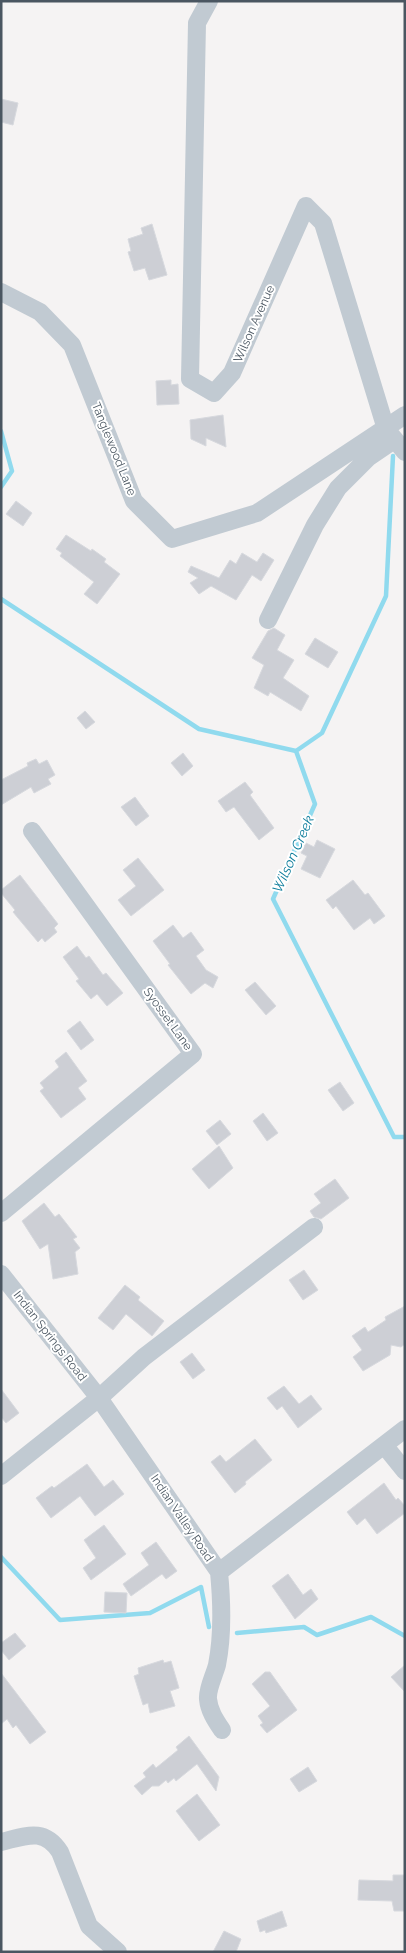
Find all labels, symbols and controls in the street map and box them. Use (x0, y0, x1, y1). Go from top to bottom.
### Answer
street label: Wilson Avenue (231, 283, 277, 365)
street label: Tanglewood Lane (89, 400, 139, 498)
water label: Wilson Creek (269, 812, 317, 895)
street label: Syosset Lane (141, 985, 195, 1053)
street label: Indian Springs Road (11, 1288, 89, 1384)
street label: Indian Valley Road (148, 1472, 216, 1564)

